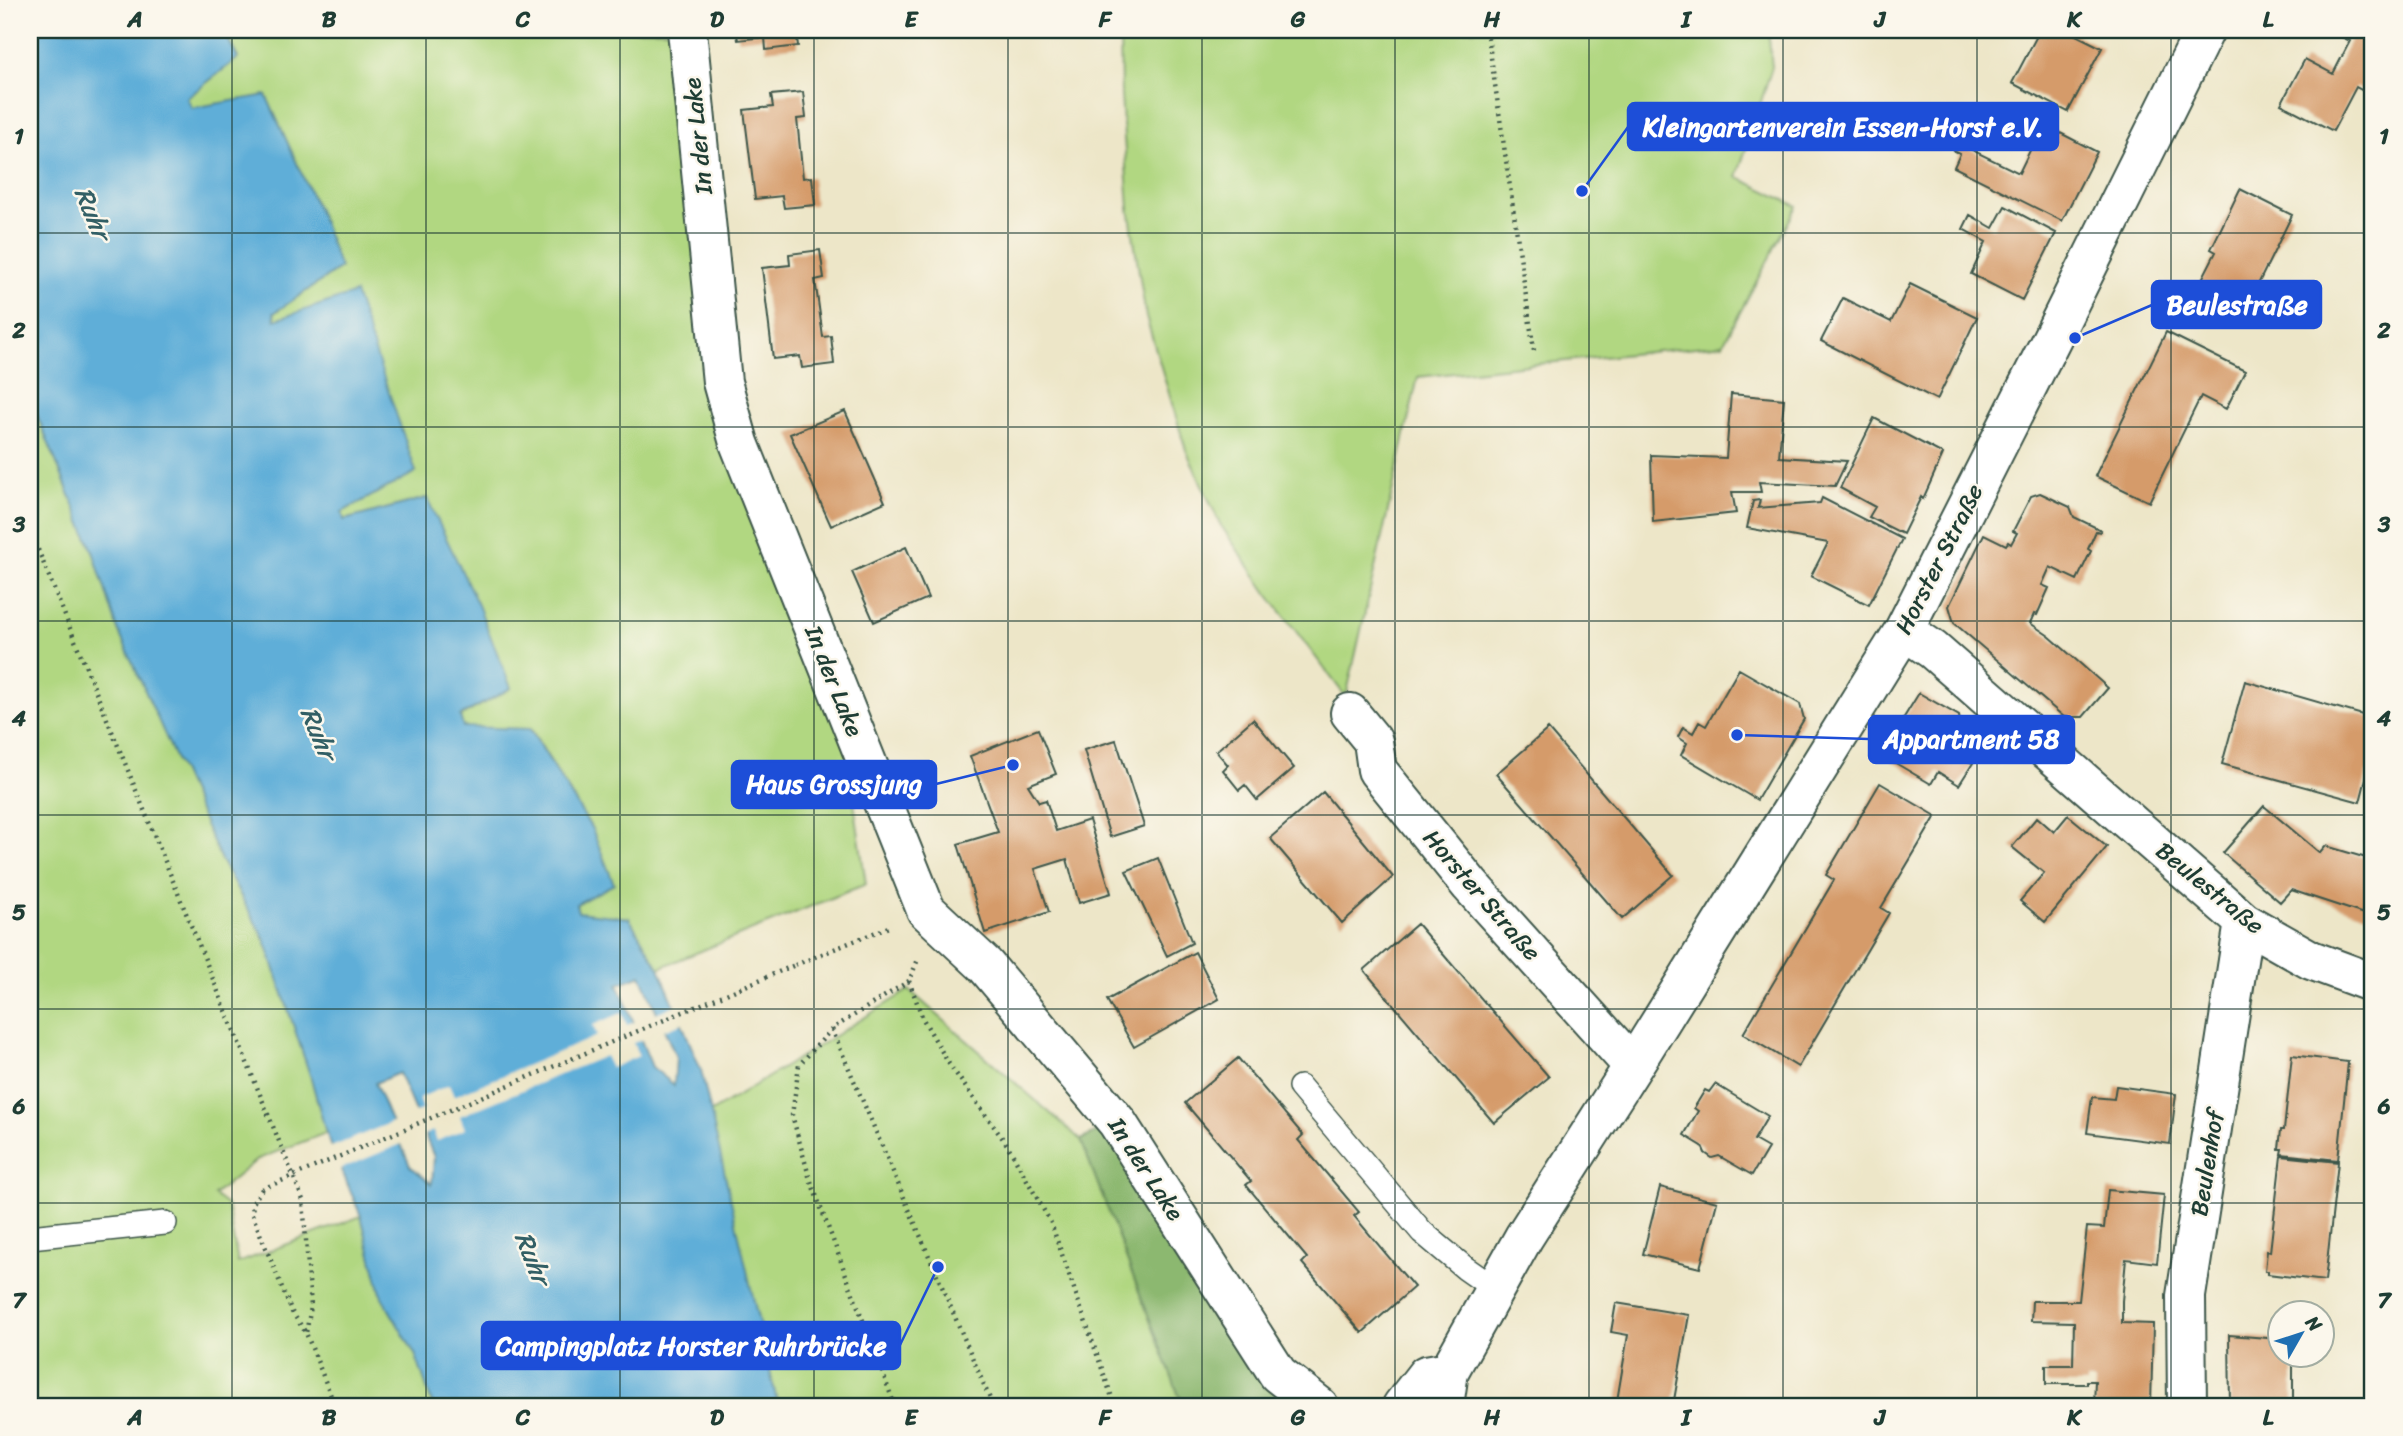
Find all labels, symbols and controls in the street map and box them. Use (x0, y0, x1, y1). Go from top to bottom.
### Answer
text: A (126, 0, 143, 40)
text: B (322, 0, 337, 40)
text: C (515, 0, 531, 40)
text: D (710, 0, 725, 40)
text: E (905, 0, 920, 40)
text: F (1098, 0, 1113, 40)
text: G (1290, 0, 1306, 40)
text: H (1483, 0, 1501, 40)
text: I (1680, 0, 1692, 40)
text: J (1873, 0, 1887, 40)
text: K (2066, 0, 2083, 40)
text: L (2263, 0, 2274, 40)
street label: In der Lake (671, 75, 725, 197)
callout: Kleingartenverein Essen-Horst e.V. (1628, 103, 2058, 150)
text: Kleingartenverein Essen-Horst e.V. (1641, 104, 2044, 150)
text: 1 (14, 116, 24, 157)
text: 1 (2379, 116, 2389, 157)
water label: Ruhr (61, 179, 126, 251)
callout: Beulestraße (2152, 281, 2321, 328)
text: Beulestraße (2166, 282, 2308, 328)
text: 2 (11, 310, 26, 351)
text: 2 (2376, 310, 2391, 351)
street label: Horster Straße (1883, 476, 1995, 642)
text: 3 (12, 504, 26, 545)
text: 3 (2377, 504, 2391, 545)
street label: In der Lake (792, 618, 876, 744)
text: 4 (11, 698, 27, 739)
text: 4 (2376, 698, 2392, 739)
water label: Ruhr (287, 699, 352, 771)
callout: Appartment 58 (1869, 716, 2074, 763)
text: Appartment 58 (1882, 716, 2060, 762)
callout: Haus Grossjung (732, 761, 936, 808)
text: Haus Grossjung (746, 761, 922, 807)
street label: Horster Straße (1412, 819, 1552, 971)
street label: Beulestraße (2146, 831, 2274, 945)
text: 5 (12, 892, 26, 933)
text: 5 (2377, 892, 2391, 933)
text: 6 (11, 1086, 26, 1127)
text: 6 (2376, 1086, 2391, 1127)
street label: Beulenhof (2178, 1104, 2237, 1219)
street label: In der Lake (1096, 1108, 1196, 1230)
water label: Ruhr (502, 1224, 566, 1296)
text: 7 (12, 1280, 27, 1321)
text: 7 (2377, 1280, 2392, 1321)
north arrow (2266, 1300, 2336, 1370)
text: N (2296, 1307, 2331, 1340)
callout: Campingplatz Horster Ruhrbrücke (482, 1322, 900, 1369)
text: Campingplatz Horster Ruhrbrücke (494, 1323, 887, 1369)
text: A (126, 1397, 143, 1436)
text: B (322, 1397, 337, 1436)
text: C (515, 1397, 531, 1436)
text: D (710, 1397, 725, 1436)
text: E (905, 1397, 920, 1436)
text: F (1098, 1397, 1113, 1436)
text: G (1290, 1397, 1306, 1436)
text: H (1483, 1397, 1501, 1436)
text: I (1680, 1397, 1692, 1436)
text: J (1873, 1397, 1887, 1436)
text: K (2066, 1397, 2083, 1436)
text: L (2263, 1397, 2274, 1436)

